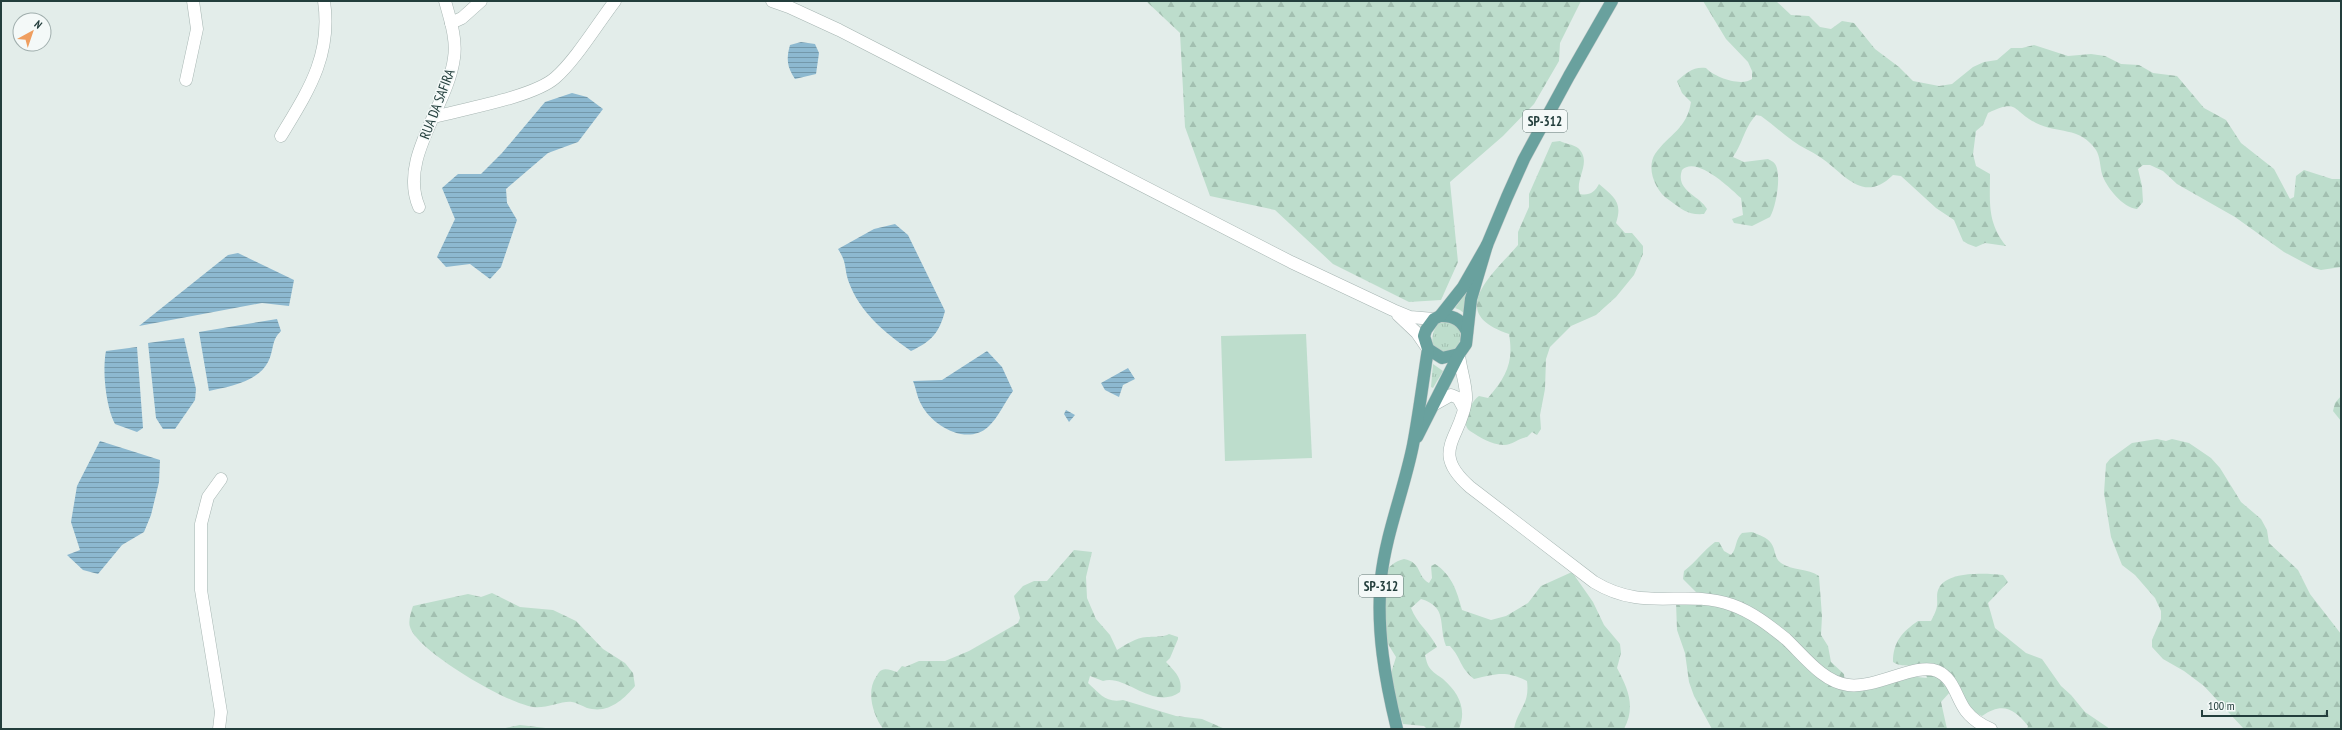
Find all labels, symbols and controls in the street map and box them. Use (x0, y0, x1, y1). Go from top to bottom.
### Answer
north arrow (12, 12, 52, 52)
text: N (32, 17, 45, 32)
street label: RUA DA SAFIRA (415, 66, 459, 142)
road number: SP-312 (1523, 110, 1567, 132)
road number: SP-312 (1359, 575, 1403, 597)
scale bar (2202, 692, 2327, 718)
text: 100 m (2208, 698, 2235, 713)

